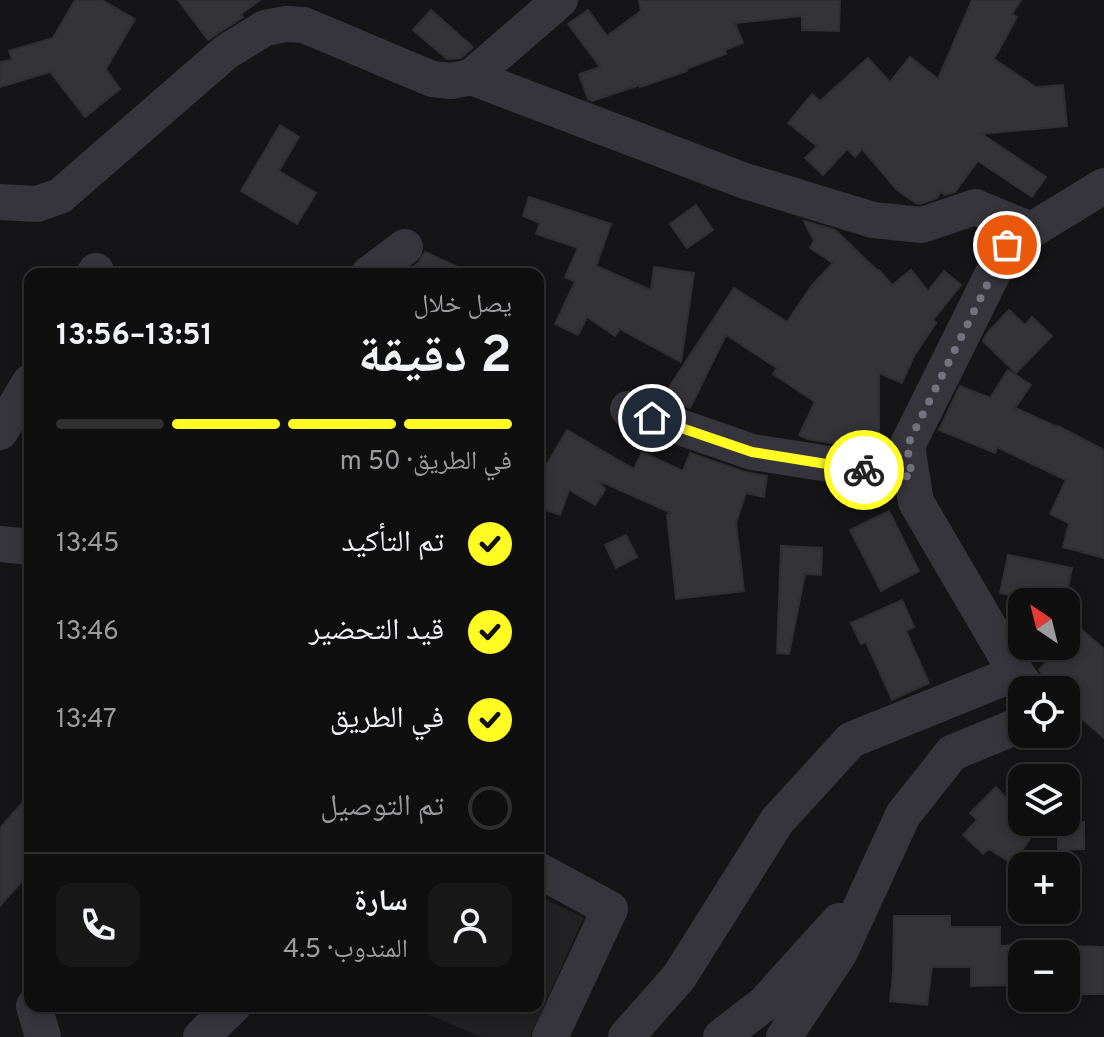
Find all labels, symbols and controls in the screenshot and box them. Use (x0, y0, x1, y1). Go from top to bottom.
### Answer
pin (973, 211, 1041, 279)
icon: bag (985, 223, 1029, 267)
text: يصل خلال (414, 289, 512, 322)
text: 13:51–13:56 (56, 318, 213, 355)
text: 2 دقيقة (358, 325, 512, 391)
pin (618, 384, 686, 452)
icon: home (630, 396, 674, 440)
courier (824, 430, 904, 510)
text: في الطريق · 50 m (340, 446, 512, 479)
icon: bike (842, 448, 886, 492)
icon: check (468, 522, 512, 566)
text: تم التأكيد (341, 525, 444, 562)
text: 13:45 (56, 528, 120, 561)
north arrow (1008, 588, 1080, 660)
map controls (1008, 588, 1080, 1012)
icon: check (468, 610, 512, 654)
text: قيد التحضير (309, 613, 444, 650)
text: 13:46 (56, 616, 119, 649)
button: locate (1008, 676, 1080, 748)
icon: check (468, 698, 512, 742)
text: في الطريق (330, 701, 444, 738)
text: 13:47 (56, 704, 117, 737)
button: layers (1008, 764, 1080, 836)
text: تم التوصيل (320, 789, 444, 826)
button: + (1008, 852, 1080, 924)
button: phone (56, 883, 140, 967)
button: person (428, 883, 512, 967)
text: سارة (354, 884, 408, 921)
text: المندوب · 4.5 (283, 934, 408, 967)
button: − (1008, 940, 1080, 1012)

